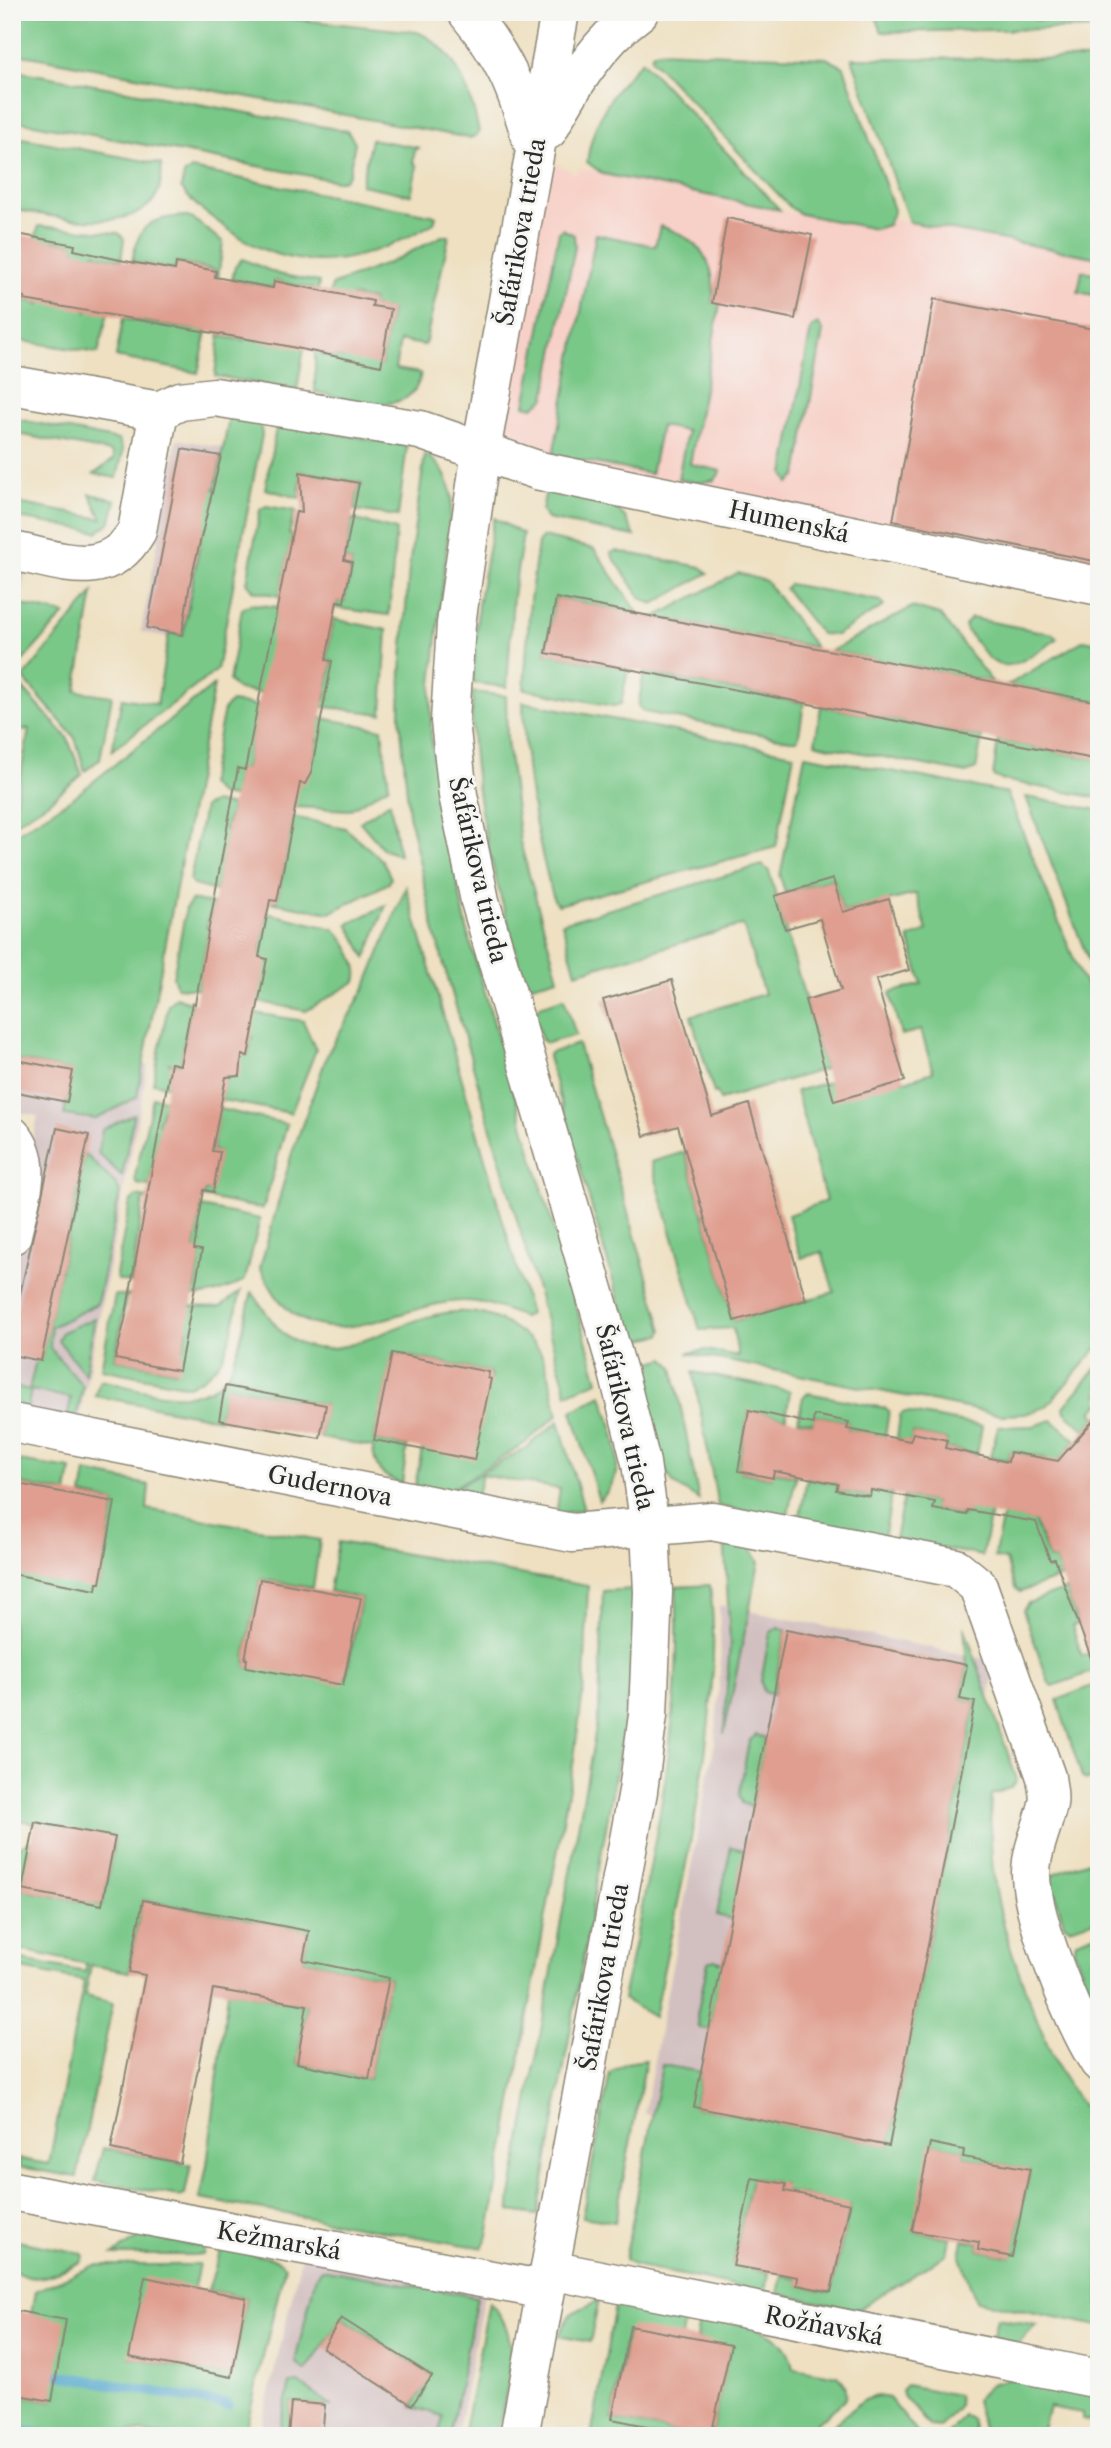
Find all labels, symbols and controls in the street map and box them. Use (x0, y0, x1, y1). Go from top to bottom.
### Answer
street label: Šafárikova trieda (489, 135, 551, 328)
street label: Humenská (726, 495, 852, 548)
street label: Šafárikova trieda (443, 774, 515, 966)
street label: Šafárikova trieda (590, 1321, 662, 1513)
street label: Gudernova (265, 1459, 395, 1512)
street label: Šafárikova trieda (572, 1880, 634, 2073)
street label: Kežmarská (215, 2215, 344, 2266)
street label: Rožňavská (762, 2300, 886, 2351)

